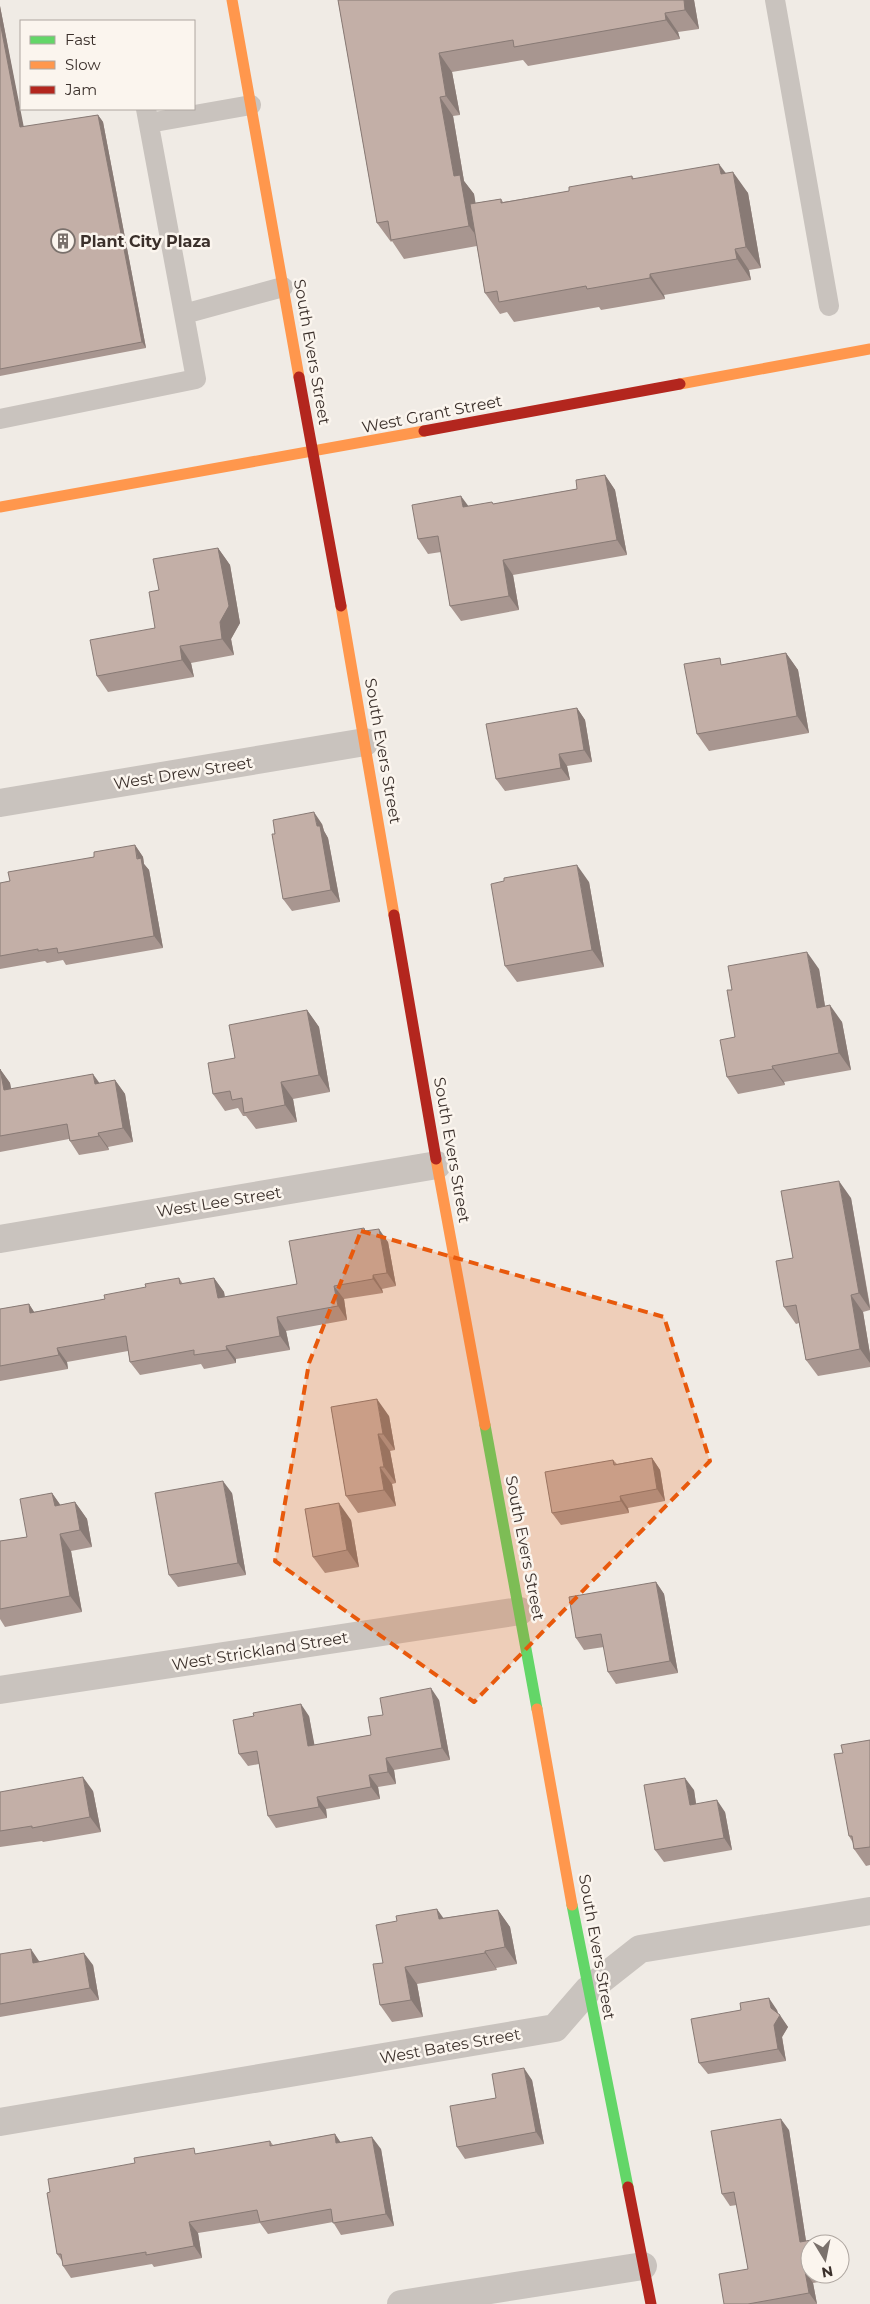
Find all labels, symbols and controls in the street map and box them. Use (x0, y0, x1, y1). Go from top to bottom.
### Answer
legend (20, 20, 195, 110)
text: Fast (65, 30, 96, 49)
text: Slow (65, 55, 101, 74)
text: Jam (64, 80, 97, 99)
building icon: Plant City Plaza (50, 228, 76, 254)
place label: Plant City Plaza (80, 232, 211, 251)
street label: South Evers Street (290, 278, 334, 427)
street label: West Grant Street (360, 391, 504, 437)
street label: South Evers Street (361, 677, 405, 826)
street label: West Drew Street (112, 753, 254, 793)
street label: South Evers Street (430, 1076, 474, 1225)
street label: West Lee Street (155, 1183, 283, 1221)
street label: South Evers Street (502, 1474, 548, 1623)
street label: West Strickland Street (170, 1628, 350, 1674)
street label: South Evers Street (575, 1873, 619, 2022)
street label: West Bates Street (378, 2024, 522, 2068)
north arrow (800, 2234, 850, 2284)
text: N (820, 2262, 834, 2282)

